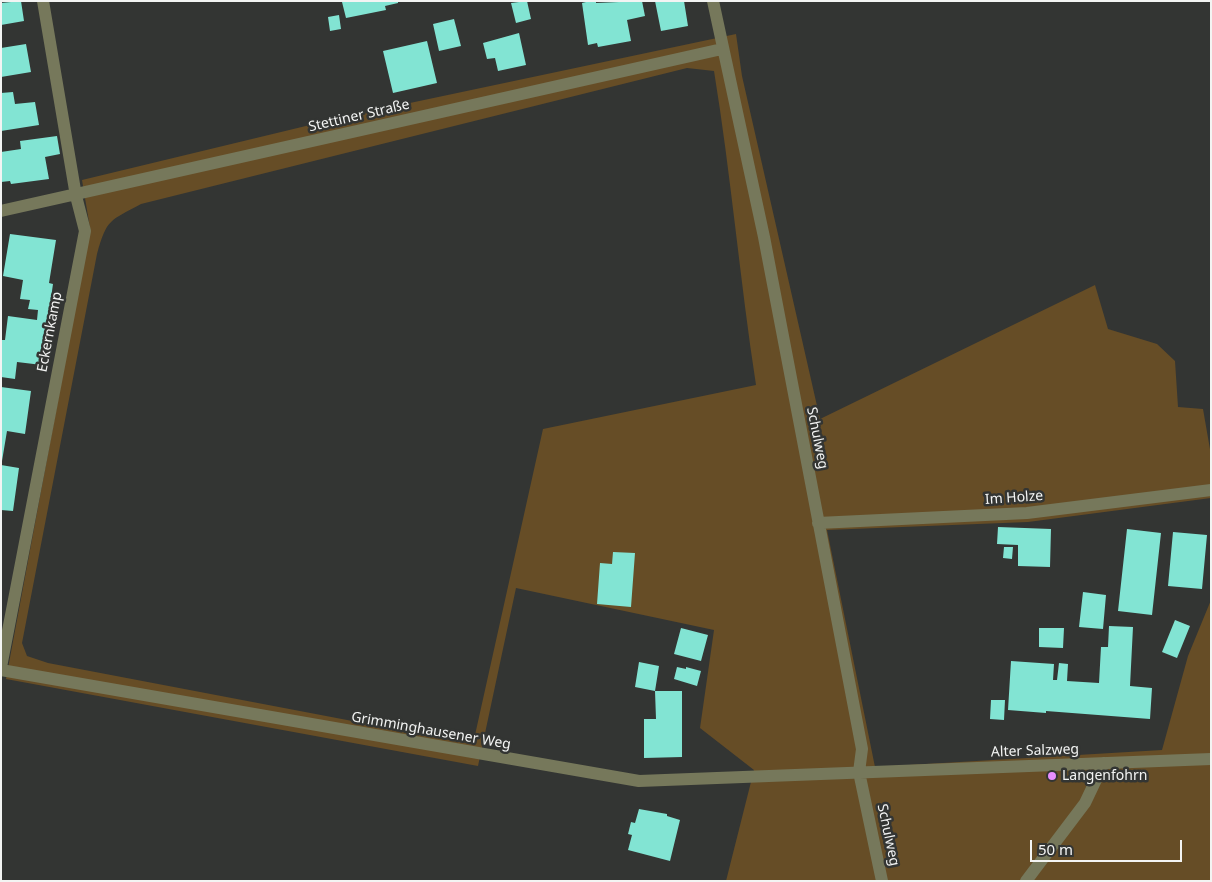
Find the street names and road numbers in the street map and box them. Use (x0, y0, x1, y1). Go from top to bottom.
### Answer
street label: Stettiner Straße (307, 96, 411, 136)
street label: Eckernkamp (34, 290, 66, 374)
street label: Schulweg (803, 406, 831, 470)
street label: Im Holze (984, 488, 1044, 508)
street label: Grimminghausener Weg (350, 709, 512, 753)
street label: Alter Salzweg (991, 741, 1079, 761)
street label: Schulweg (873, 803, 903, 867)

